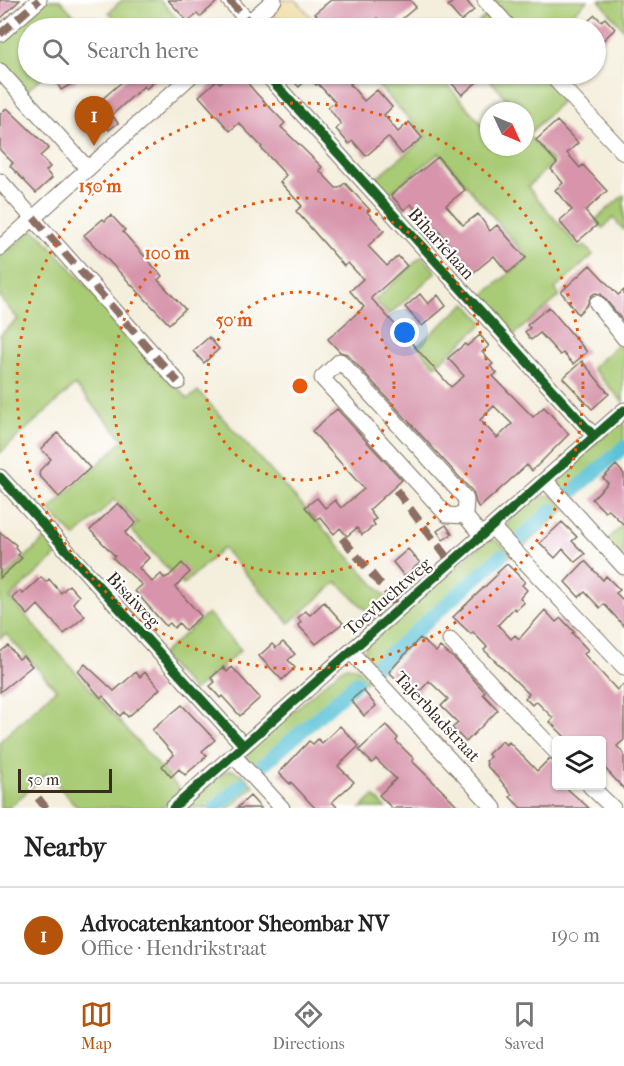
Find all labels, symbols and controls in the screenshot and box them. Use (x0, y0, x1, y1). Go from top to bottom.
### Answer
search box (18, 18, 606, 84)
icon: search (39, 35, 72, 68)
text: Search here (87, 38, 199, 64)
pin: 1 (74, 96, 113, 146)
north arrow (480, 102, 534, 156)
text: 150 m (79, 176, 122, 197)
street label: Biharielaan (403, 204, 479, 285)
text: 100 m (144, 243, 191, 264)
text: 50 m (216, 310, 253, 331)
your location (390, 318, 419, 347)
centre of rings (290, 376, 310, 396)
street label: Toevluchtweg (340, 553, 436, 640)
street label: Bisaiweg (102, 568, 164, 633)
street label: Tajerbladstraat (390, 667, 485, 767)
map controls (552, 736, 606, 790)
button: layers (552, 736, 606, 790)
scale bar (18, 766, 112, 794)
text: 50 m (27, 770, 59, 789)
text: Nearby (24, 832, 106, 863)
text: Advocatenkantoor Sheombar NV (81, 911, 389, 937)
text: 1 (40, 924, 47, 947)
text: 190 m (550, 924, 600, 947)
text: Office · Hendrikstraat (81, 937, 267, 960)
tab: Map (80, 998, 113, 1053)
tab: Directions (273, 998, 345, 1053)
tab: Saved (504, 998, 544, 1053)

